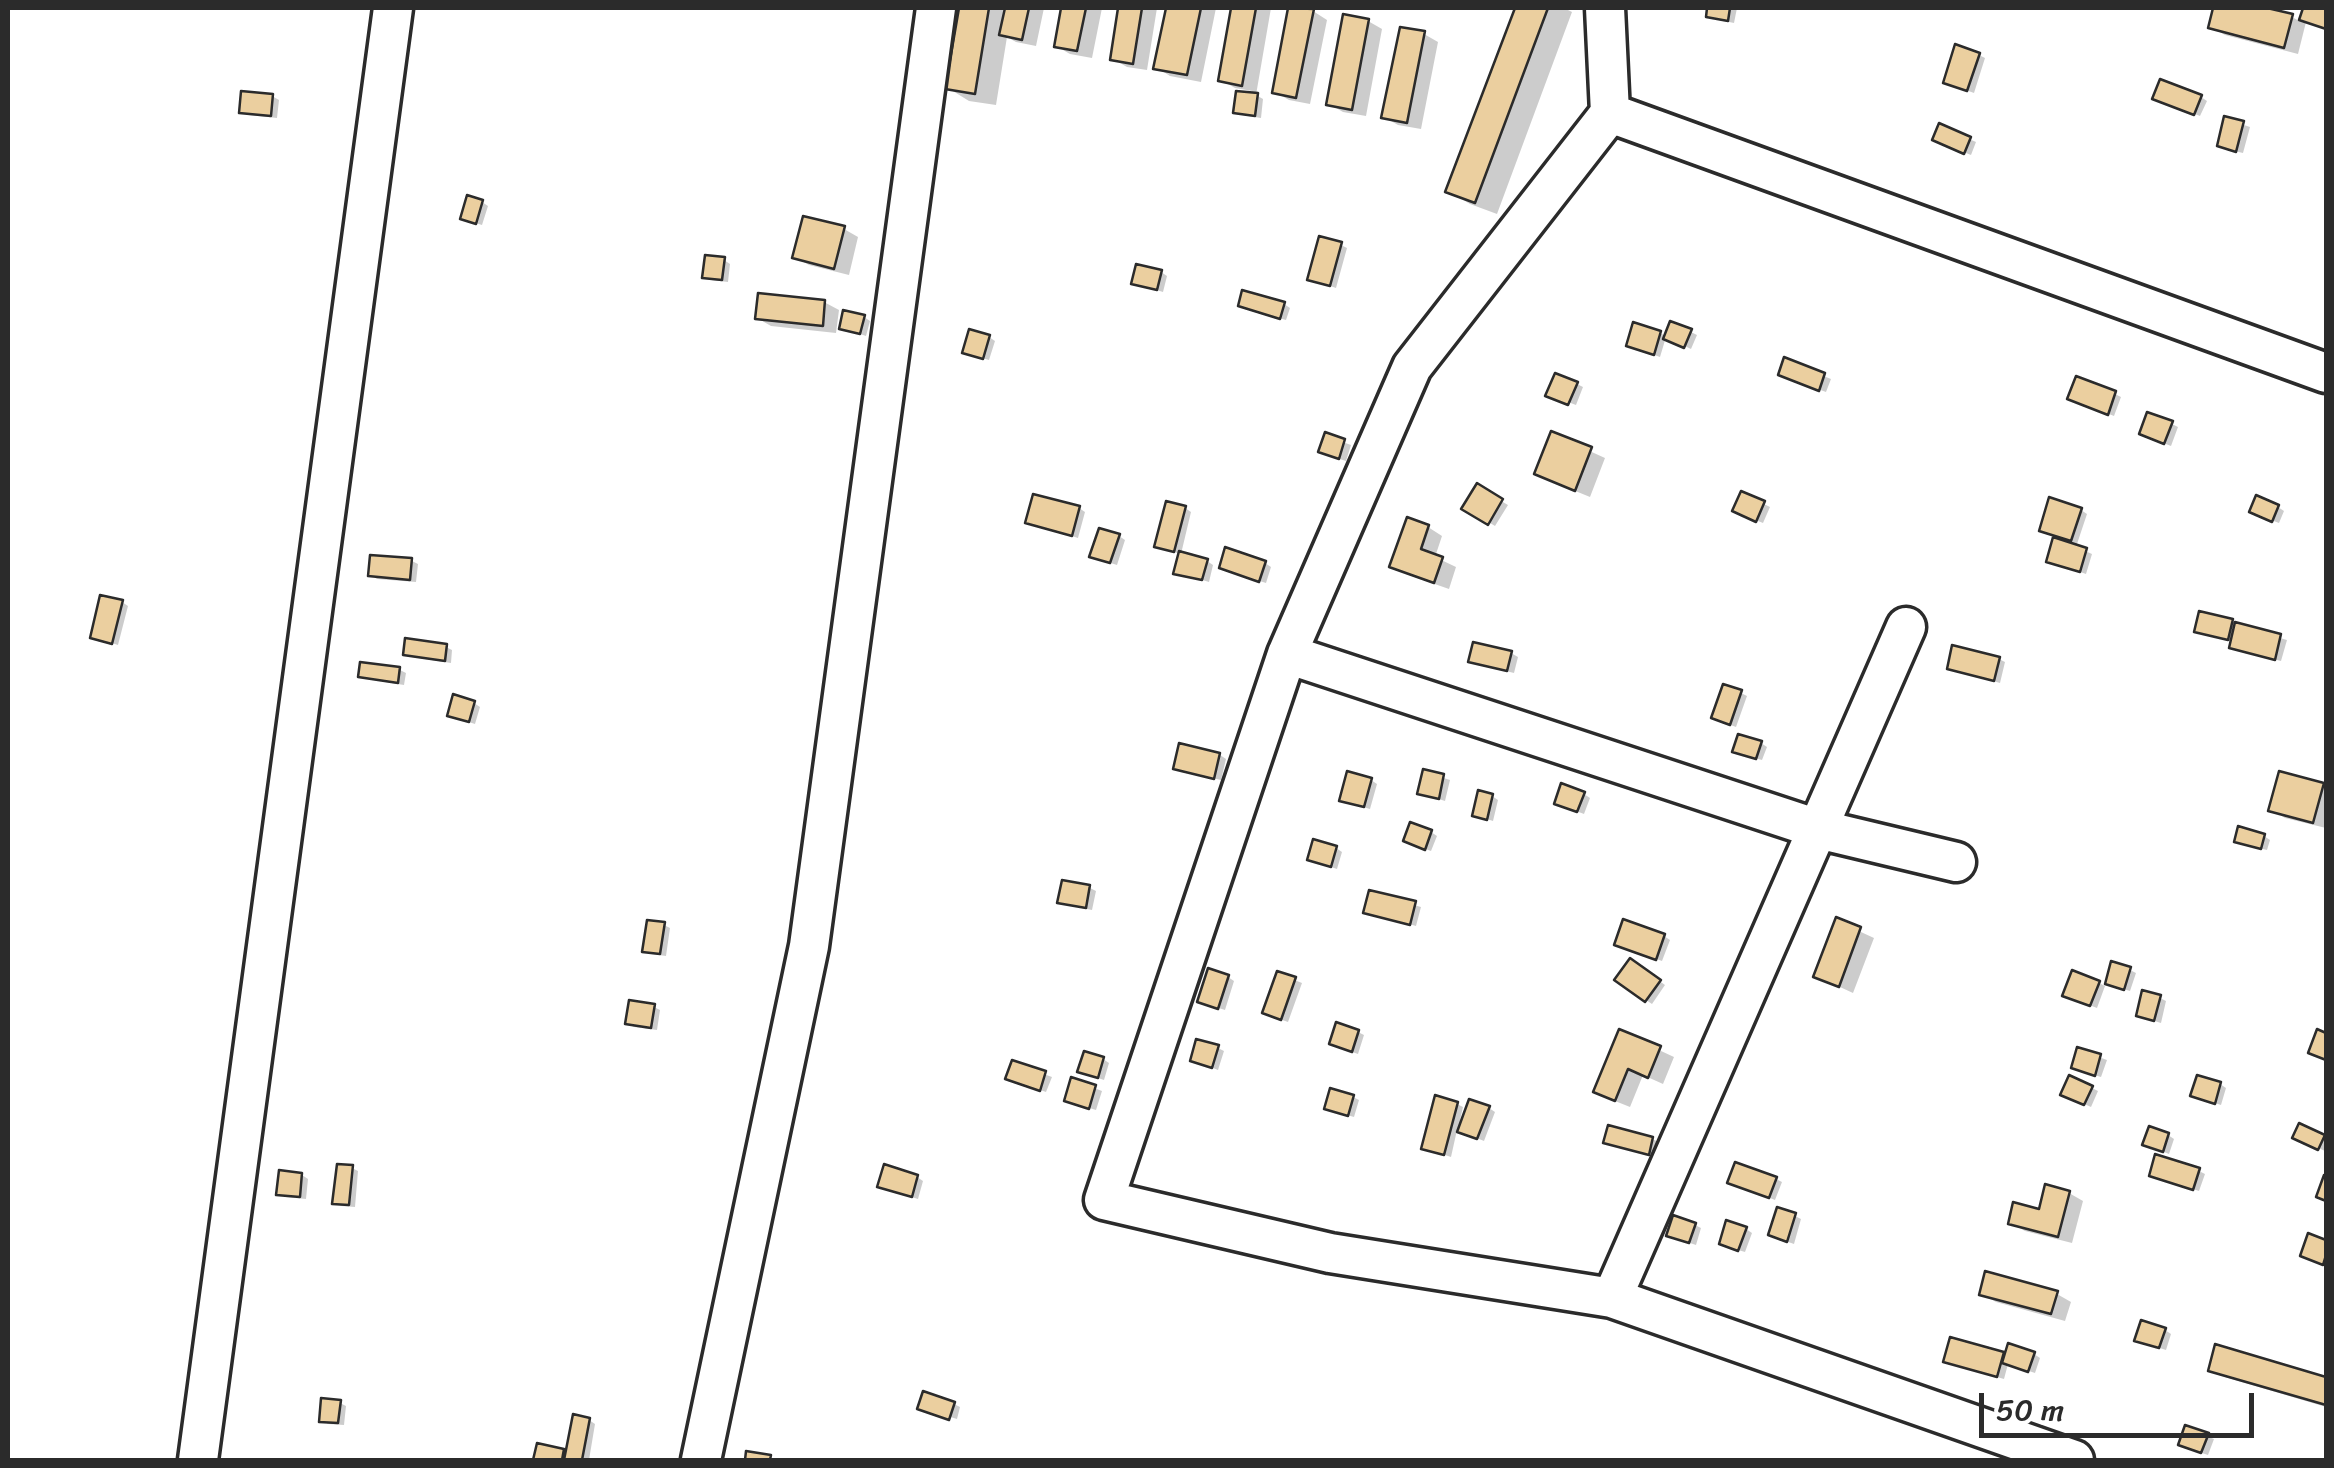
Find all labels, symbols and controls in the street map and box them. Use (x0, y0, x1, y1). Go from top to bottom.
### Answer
scale bar (1984, 1373, 2259, 1435)
text: 50 m (1996, 1383, 2064, 1437)

